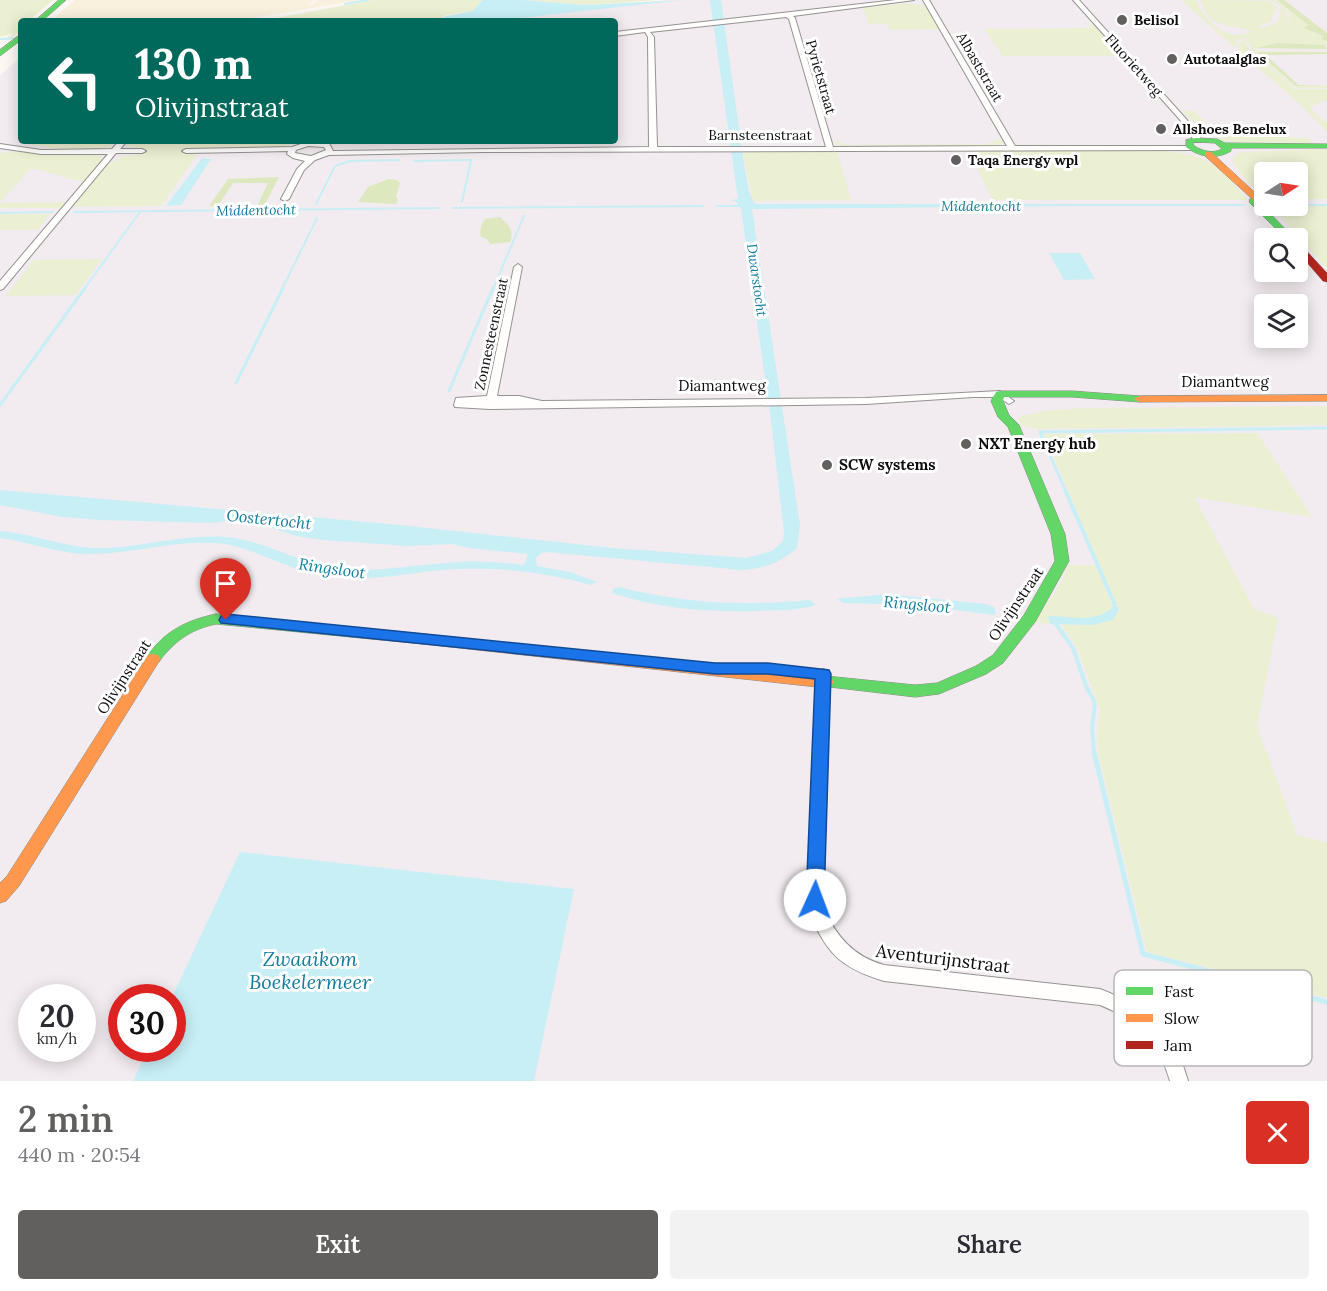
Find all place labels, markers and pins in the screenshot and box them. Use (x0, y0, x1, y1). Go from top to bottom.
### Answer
place label: Belisol (1134, 11, 1179, 29)
marker: Belisol (1115, 13, 1129, 27)
place label: Autotaalglas (1184, 50, 1267, 68)
marker: Autotaalglas (1165, 52, 1179, 66)
place label: Allshoes Benelux (1173, 120, 1287, 138)
marker: Allshoes Benelux (1154, 122, 1168, 136)
place label: Taqa Energy wpl (968, 151, 1079, 169)
marker: Taqa Energy wpl (949, 153, 963, 167)
place label: NXT Energy hub (978, 434, 1096, 453)
marker: NXT Energy hub (959, 437, 973, 451)
place label: SCW systems (839, 455, 936, 474)
marker: SCW systems (820, 458, 834, 472)
pin (200, 558, 251, 620)

